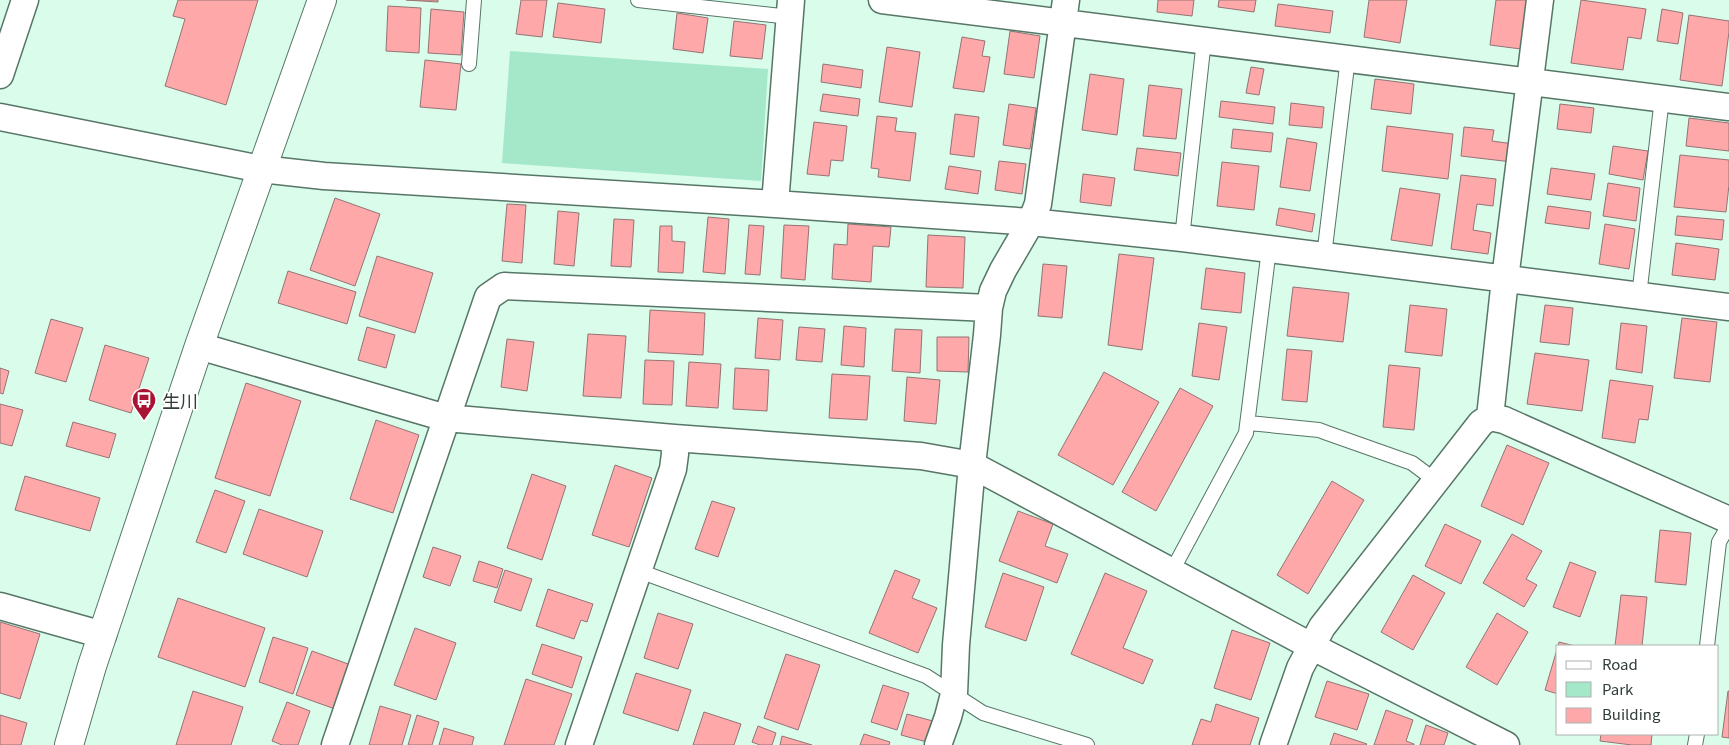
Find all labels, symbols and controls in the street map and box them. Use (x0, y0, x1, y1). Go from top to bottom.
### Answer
bus stop icon: 生川 (131, 387, 157, 421)
place label: 生川 (162, 387, 198, 413)
legend (1556, 645, 1719, 735)
text: Road (1602, 653, 1638, 674)
text: Park (1602, 678, 1634, 699)
text: Building (1602, 703, 1661, 724)

